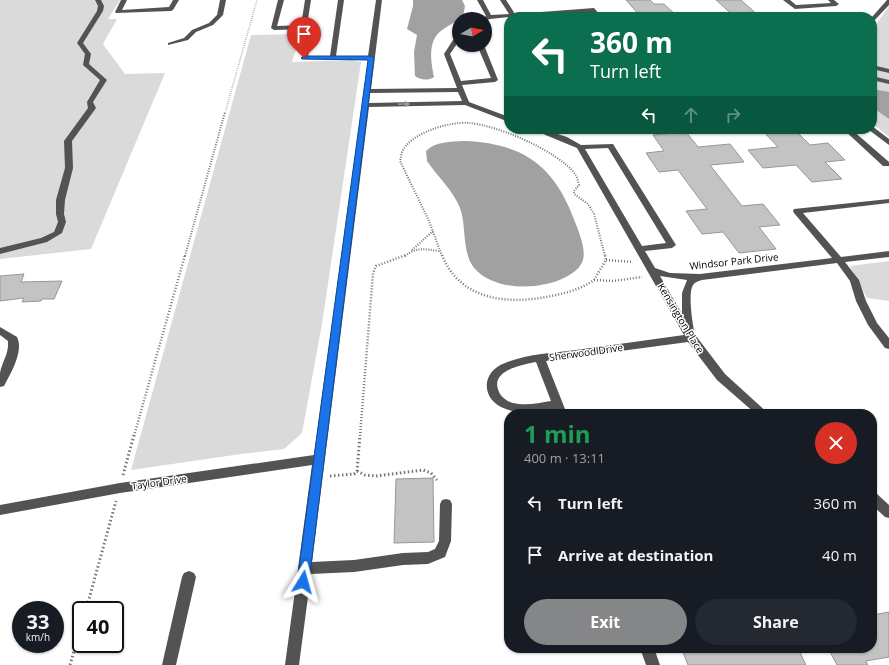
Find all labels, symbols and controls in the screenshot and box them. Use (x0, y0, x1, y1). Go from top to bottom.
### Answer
north arrow (452, 12, 492, 52)
map controls (452, 12, 492, 52)
pin (287, 17, 321, 58)
icon: arrive (293, 23, 315, 45)
text: 360 m (590, 23, 673, 61)
icon: left (524, 28, 576, 80)
text: Turn left (590, 59, 661, 83)
one-way arrow (398, 101, 411, 107)
icon: left (638, 104, 660, 126)
icon: ahead (680, 104, 702, 126)
icon: right (722, 104, 744, 126)
street label: Windsor Park Drive (689, 249, 780, 273)
street label: Kensington Place (655, 280, 708, 356)
street label: Sherwood Drive (548, 340, 624, 364)
text: 1 min (524, 417, 591, 450)
button: close (815, 422, 857, 464)
text: 400 m · 13:11 (524, 449, 605, 467)
street label: Taylor Drive (130, 471, 188, 493)
icon: left (524, 492, 546, 514)
text: Turn left (558, 493, 623, 513)
text: 360 m (813, 493, 857, 513)
icon: arrive (524, 544, 546, 566)
text: Arrive at destination (558, 545, 713, 565)
text: 40 m (822, 545, 857, 565)
position arrow (282, 561, 324, 603)
button: Exit (524, 599, 687, 645)
button: Share (695, 599, 857, 645)
speed limit sign: 40 (72, 601, 124, 653)
text: 33 (27, 608, 49, 635)
text: km/h (26, 630, 50, 644)

